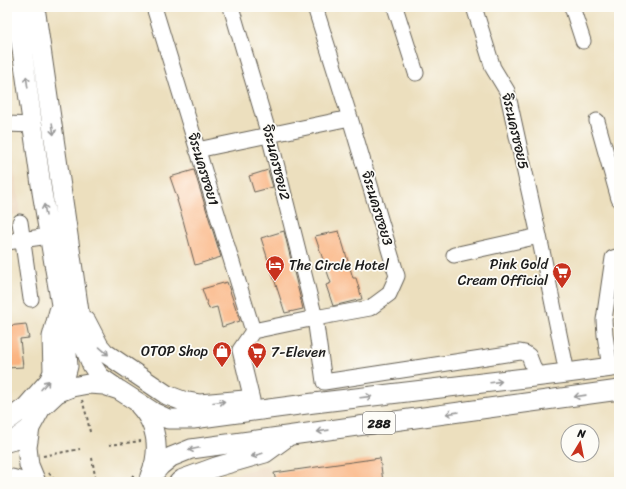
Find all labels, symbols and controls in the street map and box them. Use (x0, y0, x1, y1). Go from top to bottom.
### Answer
one-way arrow (23, 76, 31, 89)
street label: จิระนครซอย5 (494, 90, 536, 172)
street label: จิระนครซอย2 (254, 121, 298, 203)
one-way arrow (49, 122, 57, 135)
street label: จิระนครซอย1 (180, 129, 226, 209)
street label: จิระนครซอย3 (354, 167, 400, 249)
one-way arrow (41, 204, 49, 217)
place label: Pink Gold Cream Official (458, 252, 550, 293)
place label: The Circle Hotel (289, 253, 390, 278)
hotel icon: The Circle Hotel (264, 254, 286, 282)
supermarket icon: Pink Gold Cream Official (551, 261, 573, 289)
place label: OTOP Shop (141, 339, 209, 364)
shop icon: OTOP Shop (211, 340, 233, 368)
place label: 7-Eleven (271, 340, 326, 365)
supermarket icon: 7-Eleven (246, 341, 268, 369)
one-way arrow (99, 347, 110, 356)
one-way arrow (489, 378, 502, 386)
one-way arrow (41, 380, 50, 390)
one-way arrow (574, 392, 587, 400)
one-way arrow (359, 393, 372, 401)
one-way arrow (212, 399, 225, 406)
one-way arrow (445, 409, 458, 417)
road number: 288 (363, 412, 395, 434)
north arrow (560, 423, 600, 463)
text: N (575, 423, 587, 444)
one-way arrow (317, 427, 330, 435)
one-way arrow (188, 445, 201, 453)
one-way arrow (250, 452, 263, 459)

